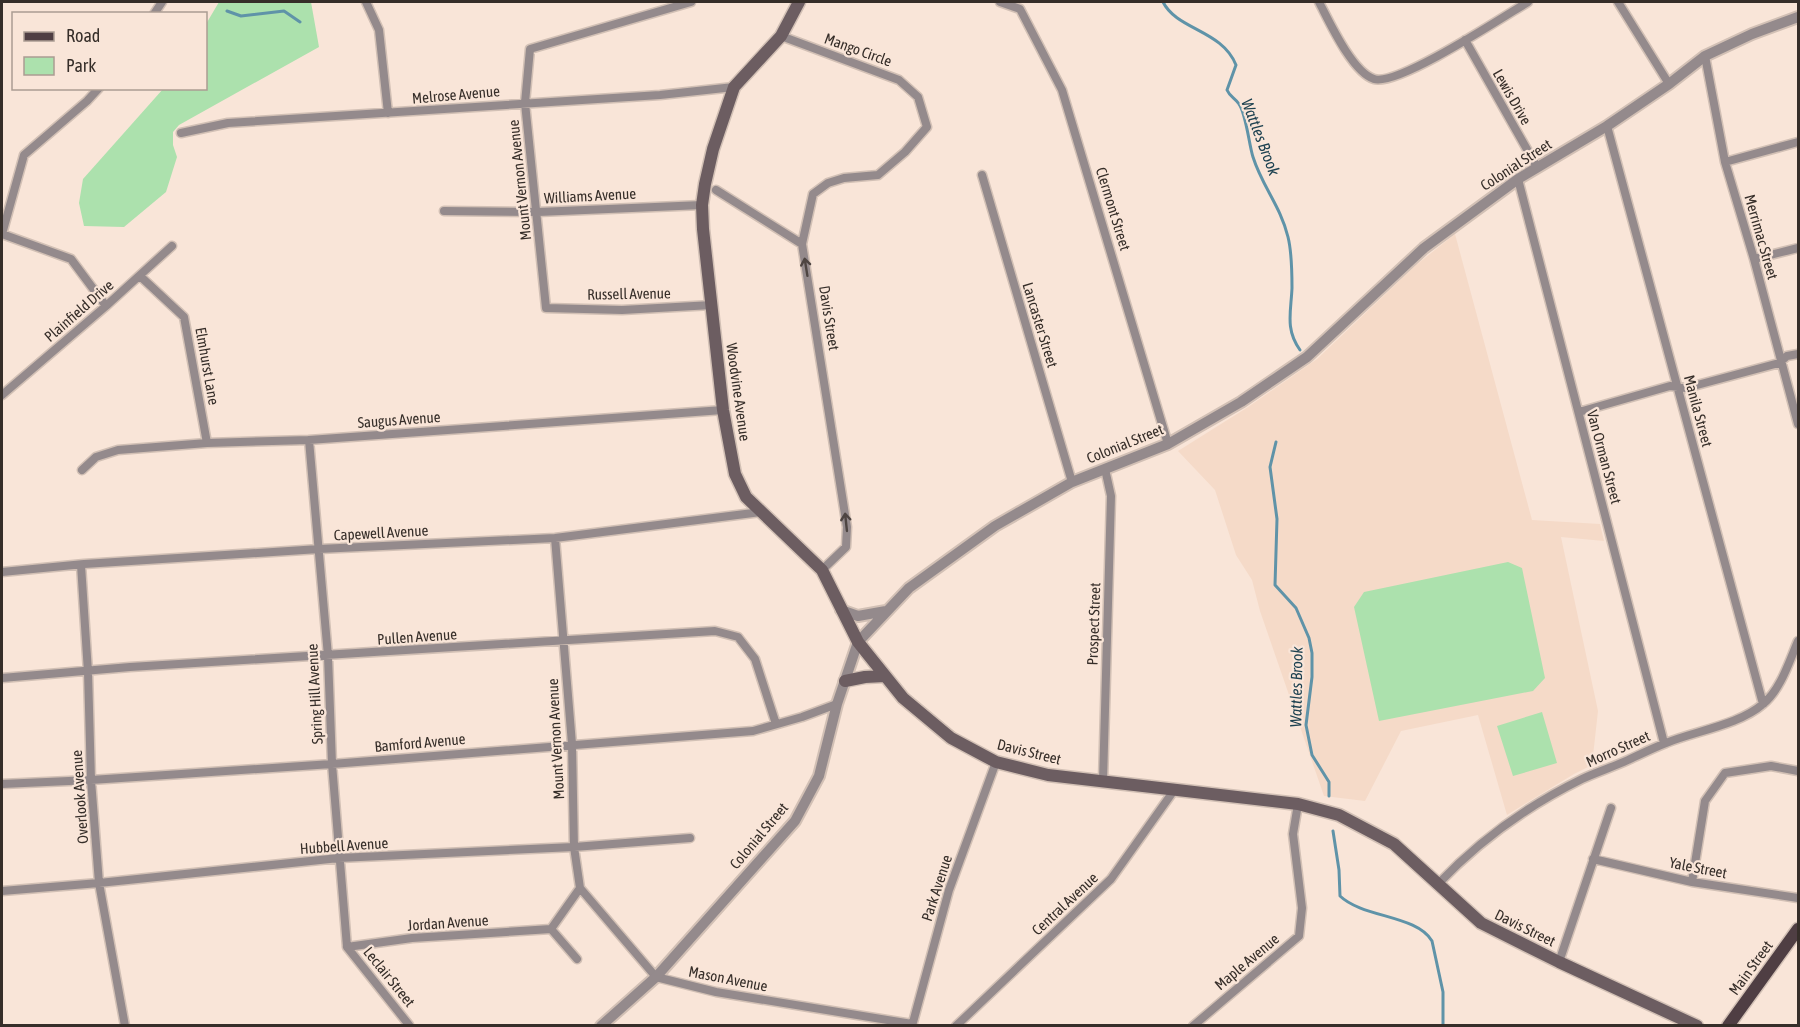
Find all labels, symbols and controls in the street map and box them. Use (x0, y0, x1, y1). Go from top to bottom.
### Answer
legend (12, 12, 207, 90)
text: Road (66, 25, 100, 46)
street label: Mango Circle (822, 30, 894, 70)
text: Park (66, 55, 96, 76)
street label: Lewis Drive (1490, 66, 1535, 128)
street label: Melrose Avenue (411, 82, 501, 107)
water label: Wattles Brook (1238, 96, 1284, 179)
street label: Mount Vernon Avenue (505, 119, 534, 241)
street label: Colonial Street (1477, 135, 1554, 194)
street label: Clermont Street (1093, 165, 1134, 253)
street label: Williams Avenue (543, 185, 637, 206)
street label: Merrimac Street (1741, 192, 1782, 281)
one-way arrow (800, 258, 811, 278)
street label: Plainfield Drive (41, 276, 117, 345)
street label: Lancaster Street (1019, 280, 1062, 370)
street label: Russell Avenue (587, 284, 671, 303)
street label: Davis Street (816, 284, 843, 351)
street label: Elmhurst Lane (192, 326, 223, 406)
street label: Woodvine Avenue (723, 342, 754, 442)
street label: Manila Street (1681, 373, 1716, 449)
street label: Saugus Avenue (357, 408, 441, 431)
street label: Van Orman Street (1584, 408, 1625, 506)
street label: Colonial Street (1084, 420, 1166, 467)
one-way arrow (840, 513, 851, 532)
street label: Capewell Avenue (333, 522, 429, 543)
street label: Prospect Street (1084, 582, 1103, 666)
street label: Pullen Avenue (376, 625, 458, 648)
street label: Spring Hill Avenue (303, 643, 326, 745)
water label: Wattles Brook (1286, 646, 1306, 728)
street label: Mount Vernon Avenue (544, 678, 567, 800)
street label: Morro Street (1583, 727, 1652, 770)
street label: Bamford Avenue (374, 730, 466, 755)
street label: Davis Street (995, 735, 1063, 768)
street label: Overlook Avenue (68, 749, 91, 845)
street label: Colonial Street (726, 799, 791, 872)
street label: Hubbell Avenue (299, 834, 389, 857)
street label: Park Avenue (918, 852, 955, 923)
street label: Yale Street (1668, 854, 1728, 881)
street label: Central Avenue (1028, 869, 1101, 938)
street label: Davis Street (1492, 906, 1558, 949)
street label: Jordan Avenue (407, 911, 489, 934)
street label: Maple Avenue (1211, 930, 1282, 993)
street label: Main Street (1725, 937, 1776, 998)
street label: Leclair Street (360, 943, 419, 1010)
street label: Mason Avenue (687, 963, 769, 995)

